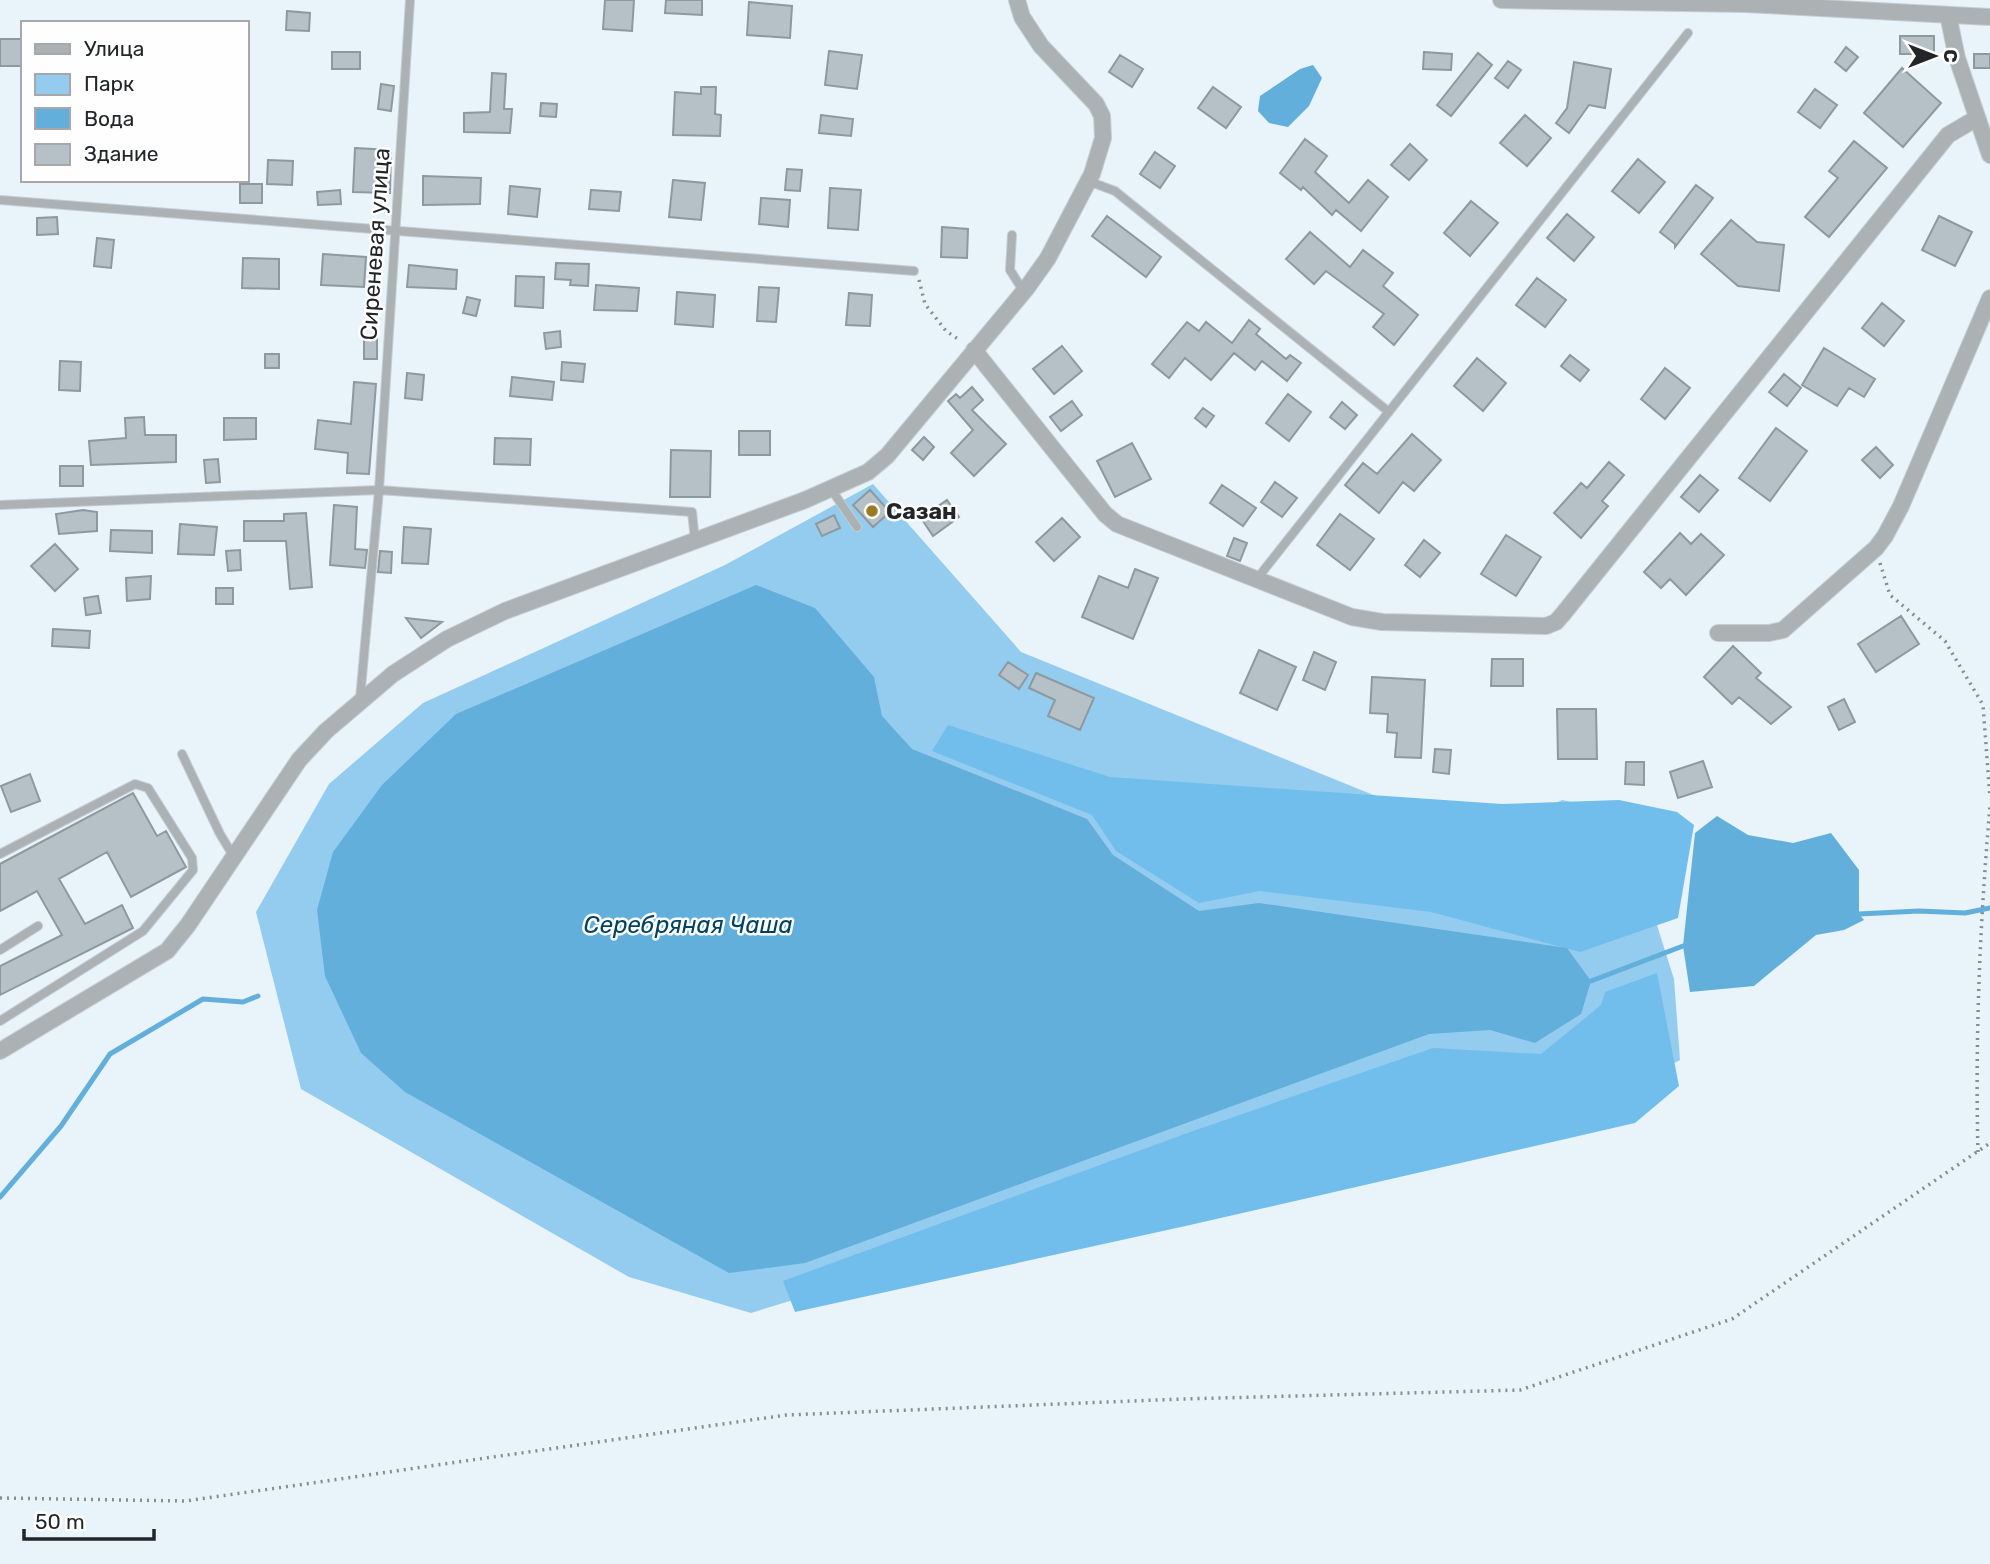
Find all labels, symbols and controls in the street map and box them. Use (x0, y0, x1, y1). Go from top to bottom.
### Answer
legend (21, 21, 248, 182)
north arrow (1899, 21, 1969, 91)
text: Улица (84, 36, 144, 61)
text: С (1939, 49, 1962, 63)
text: Парк (84, 71, 134, 96)
text: Вода (84, 106, 134, 131)
text: Здание (84, 141, 159, 166)
street label: Сиреневая улица (354, 147, 396, 341)
place label: Сазан (886, 497, 957, 525)
marker: Сазан (864, 503, 880, 519)
water label: Серебряная Чаша (584, 911, 792, 939)
scale bar (24, 1498, 154, 1542)
text: 50 m (35, 1509, 85, 1534)

